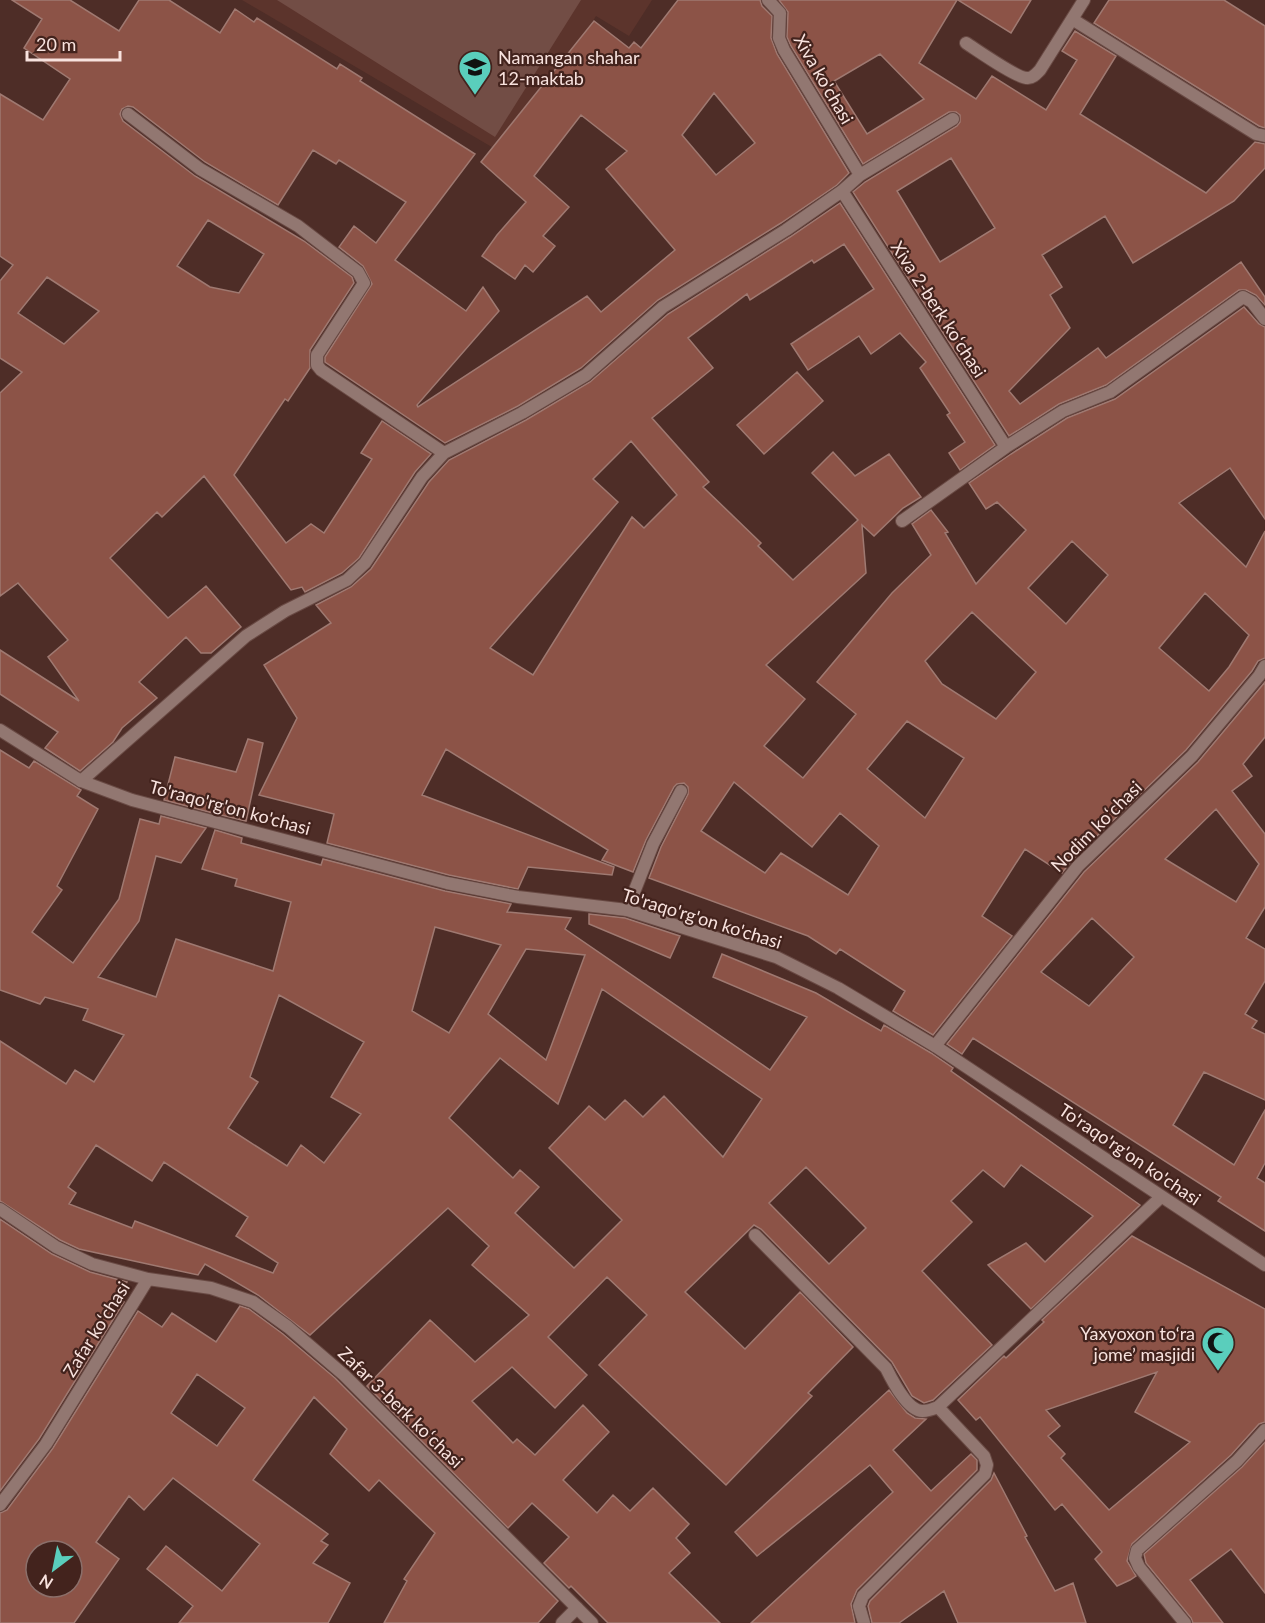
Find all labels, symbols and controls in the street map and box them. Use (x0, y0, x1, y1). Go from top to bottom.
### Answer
scale bar (27, 24, 120, 62)
street label: Xiva ko'chasi (789, 30, 859, 128)
text: 20 m (36, 33, 76, 55)
place label: Namangan shahar 12-maktab (498, 46, 640, 89)
school or university icon: Namangan shahar 12-maktab (457, 49, 493, 96)
street label: Xiva 2-berk koʻchasi (887, 237, 991, 381)
street label: To'raqo'rg'on ko'chasi (147, 775, 313, 839)
street label: Nodim koʻchasi (1046, 776, 1146, 876)
street label: To'raqo'rg'on ko'chasi (619, 883, 785, 953)
street label: To'raqo'rg'on ko'chasi (1055, 1098, 1205, 1210)
street label: Zafar koʻchasi (58, 1277, 134, 1381)
place label: Yaxyoxon to‘ra jome’ masjidi (1080, 1322, 1195, 1365)
mosque icon: Yaxyoxon to‘ra jome’ masjidi (1200, 1325, 1236, 1372)
street label: Zafar 3-berk koʻchasi (334, 1342, 468, 1472)
north arrow (24, 1539, 84, 1599)
text: N (36, 1571, 56, 1593)

